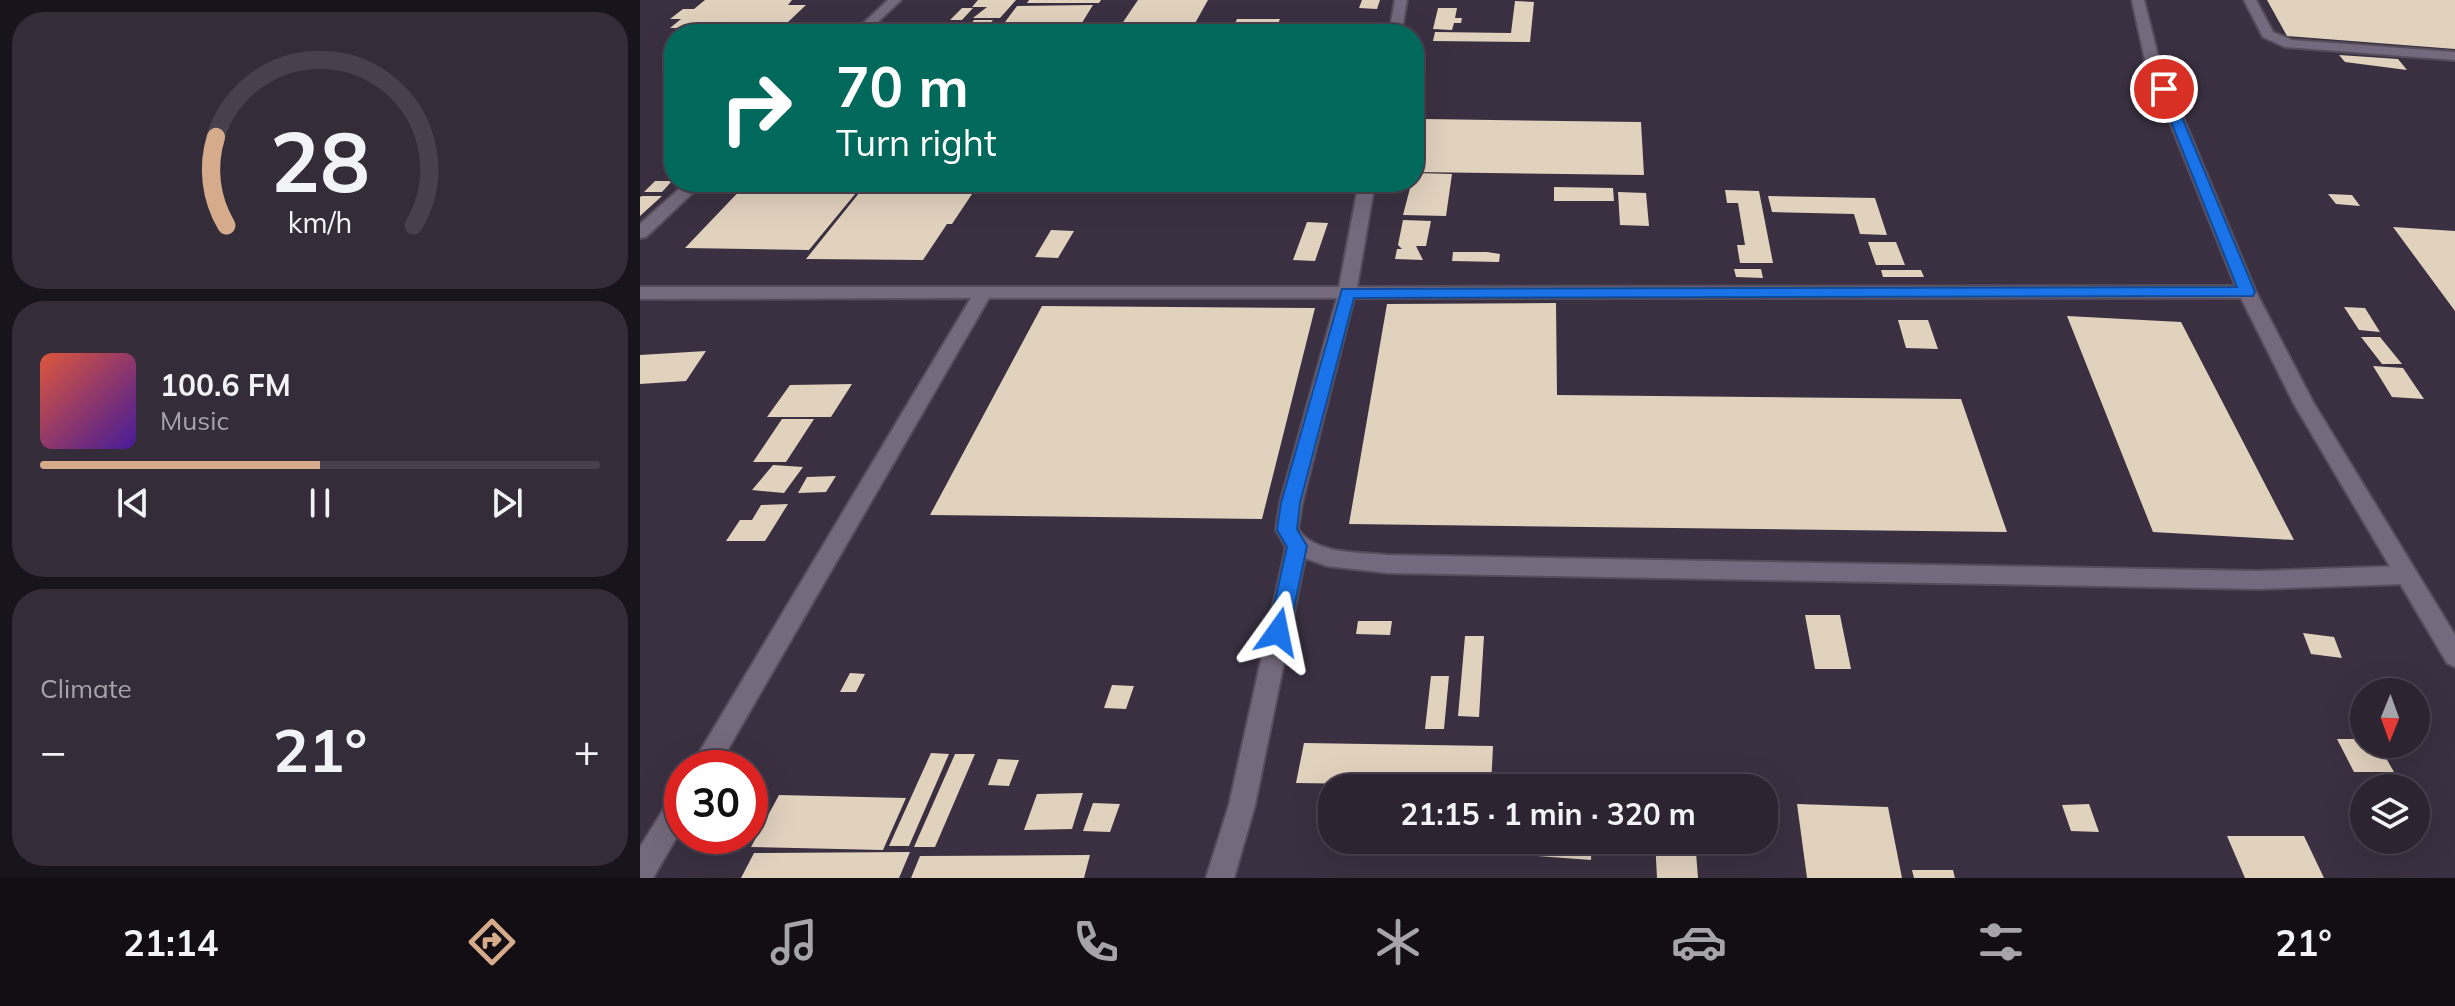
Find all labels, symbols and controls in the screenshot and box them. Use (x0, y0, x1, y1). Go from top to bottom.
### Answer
text: 70 m (836, 51, 969, 121)
pin (2130, 55, 2198, 123)
icon: right (704, 56, 808, 160)
icon: arrive (2142, 67, 2186, 111)
text: 28 (270, 108, 370, 213)
text: Turn right (836, 120, 997, 165)
text: km/h (288, 205, 352, 241)
text: 100.6 FM (160, 366, 291, 404)
text: Music (160, 404, 229, 437)
icon: previous (111, 481, 155, 525)
icon: pause (298, 481, 342, 525)
icon: next (485, 481, 529, 525)
position arrow (1236, 590, 1320, 674)
text: Climate (40, 672, 132, 705)
north arrow (2350, 678, 2430, 758)
map controls (2350, 678, 2430, 854)
text: 21° (273, 712, 367, 787)
text: − (40, 723, 66, 778)
text: + (574, 723, 600, 778)
speed limit sign: 30 (664, 750, 768, 854)
button: layers (2350, 774, 2430, 854)
text: 21:15 · 1 min · 320 m (1400, 795, 1696, 833)
icon: directions (464, 914, 520, 970)
icon: music (766, 914, 822, 970)
icon: phone (1068, 914, 1124, 970)
icon: climate (1370, 914, 1426, 970)
icon: car (1671, 914, 1727, 970)
icon: filters (1973, 914, 2029, 970)
text: 21:14 (123, 920, 218, 965)
text: 21° (2275, 920, 2332, 965)

